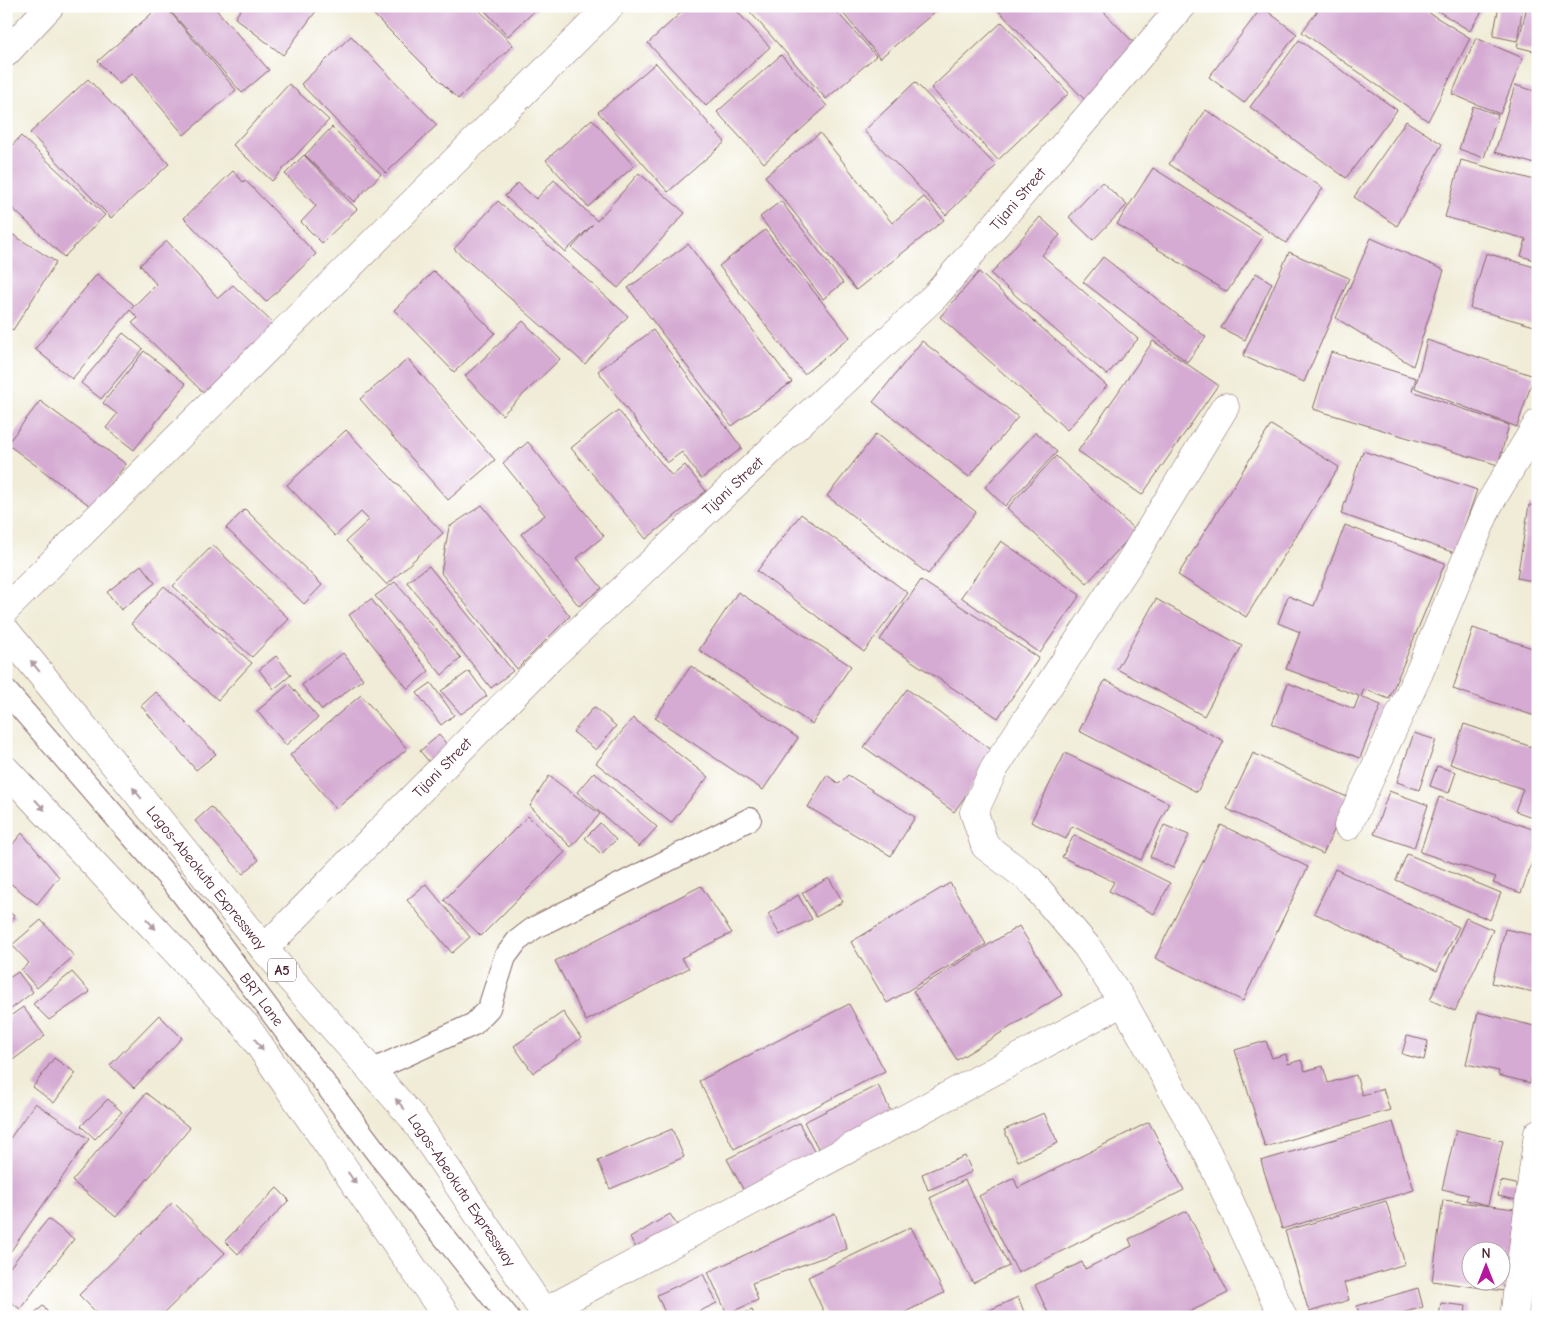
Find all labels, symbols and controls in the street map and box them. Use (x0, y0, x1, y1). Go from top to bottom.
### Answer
street label: Tijani Street (986, 163, 1050, 234)
street label: Tijani Street (699, 453, 768, 519)
one-way arrow (29, 660, 40, 673)
street label: Tijani Street (409, 734, 476, 802)
one-way arrow (132, 786, 143, 799)
one-way arrow (34, 799, 46, 811)
street label: Lagos-Abeokuta Expressway (143, 802, 270, 954)
one-way arrow (145, 918, 157, 930)
road number: A5 (268, 958, 296, 982)
street label: BRT Lane (236, 969, 288, 1030)
one-way arrow (254, 1038, 264, 1051)
one-way arrow (394, 1098, 406, 1110)
street label: Lagos-Abeokuta Expressway (404, 1111, 520, 1270)
one-way arrow (347, 1171, 357, 1185)
north arrow (1462, 1240, 1512, 1290)
text: N (1481, 1245, 1491, 1262)

